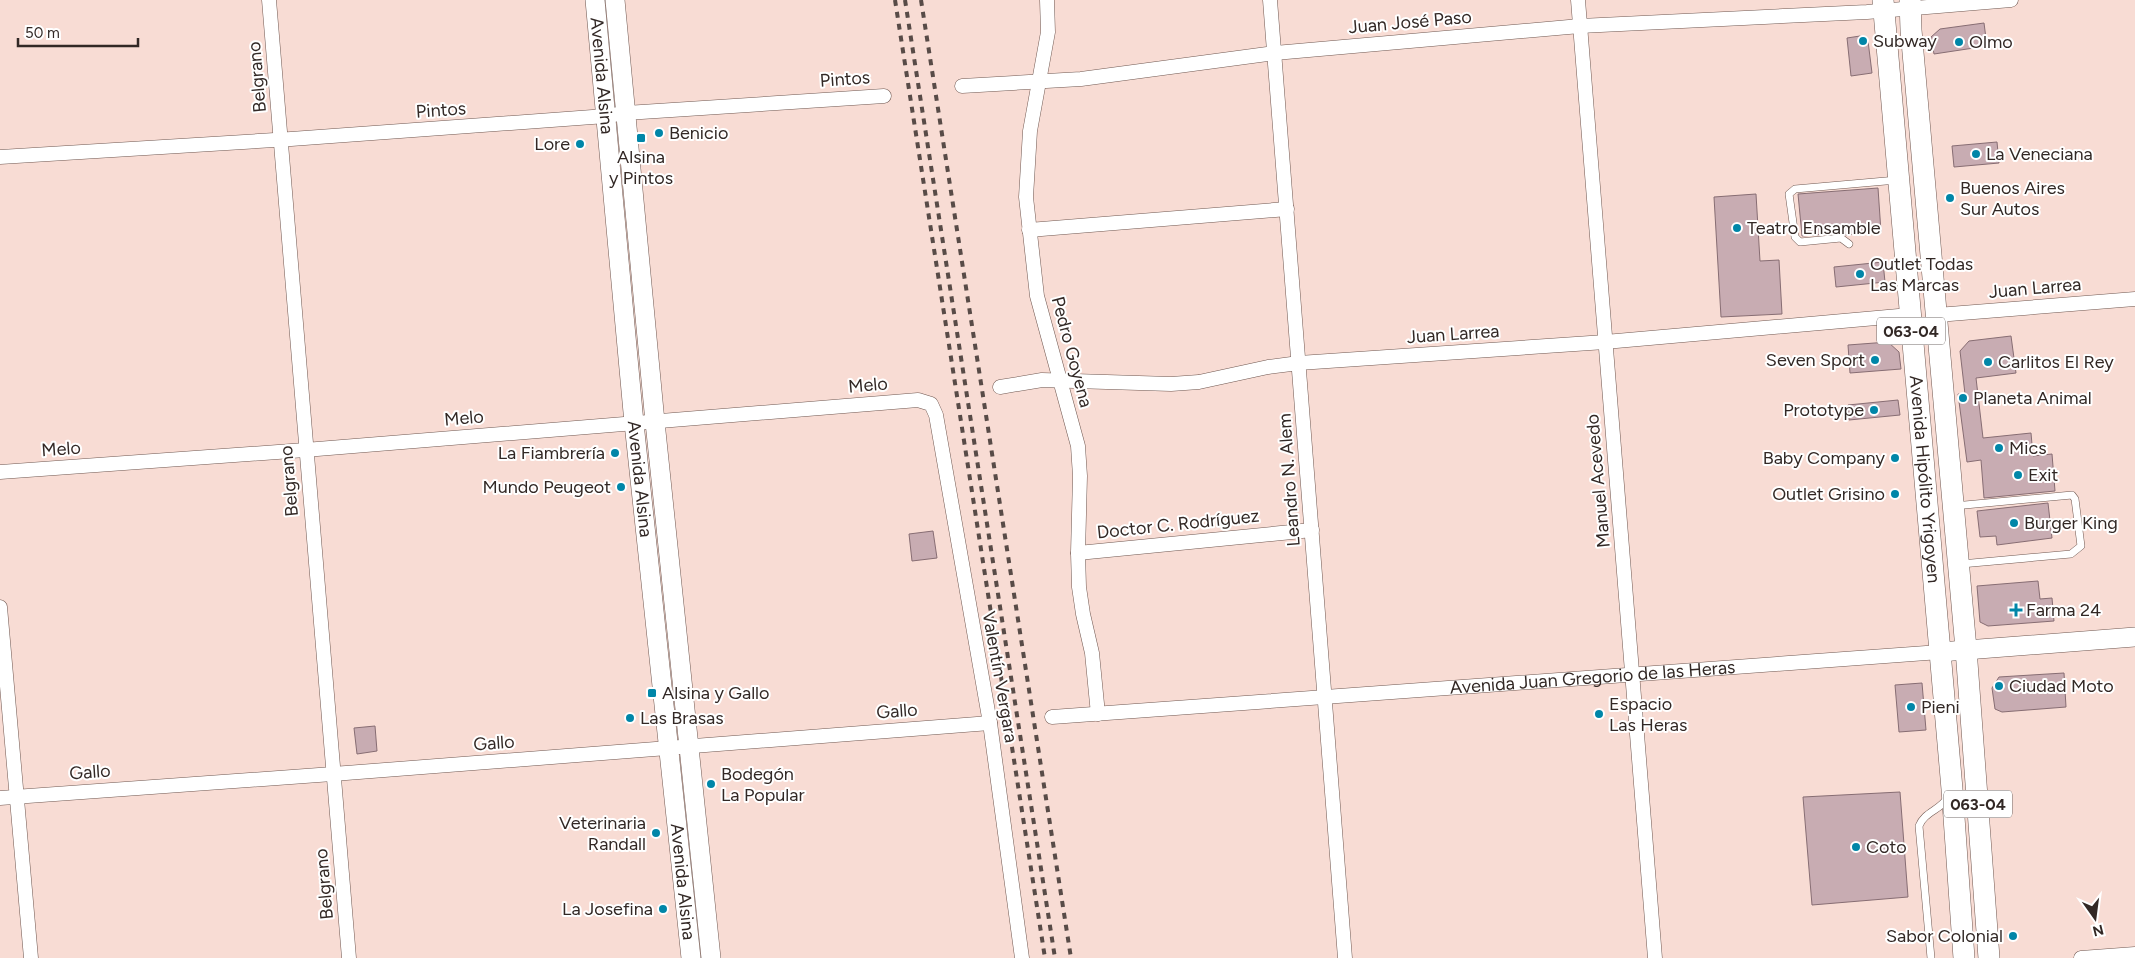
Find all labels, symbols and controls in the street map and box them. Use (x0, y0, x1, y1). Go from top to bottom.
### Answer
street label: Juan José Paso (1347, 6, 1473, 38)
scale bar (18, 15, 138, 47)
street label: Avenida Alsina (586, 16, 618, 135)
text: 50 m (25, 24, 60, 42)
place label: Subway (1873, 30, 1937, 52)
place label: Olmo (1969, 31, 2013, 53)
marker: Subway (1857, 35, 1869, 47)
marker: Olmo (1953, 36, 1965, 48)
street label: Belgrano (243, 41, 271, 113)
street label: Pintos (819, 66, 871, 92)
street label: Pintos (415, 97, 467, 123)
place label: Benicio (669, 122, 728, 144)
marker: Benicio (653, 127, 665, 139)
marker: Alsina y Pintos (635, 132, 647, 144)
place label: Lore (534, 133, 570, 155)
marker: Lore (574, 138, 586, 150)
place label: La Veneciana (1986, 143, 2093, 165)
place label: Alsina y Pintos (609, 146, 673, 189)
marker: La Veneciana (1970, 148, 1982, 160)
place label: Buenos Aires Sur Autos (1960, 177, 2065, 220)
marker: Buenos Aires Sur Autos (1944, 192, 1956, 204)
place label: Teatro Ensamble (1747, 217, 1881, 239)
marker: Teatro Ensamble (1731, 222, 1743, 234)
place label: Outlet Todas Las Marcas (1870, 253, 1973, 296)
marker: Outlet Todas Las Marcas (1854, 268, 1866, 280)
street label: Juan Larrea (1988, 273, 2082, 303)
street label: Pedro Goyena (1047, 294, 1097, 410)
road number: 063-04 (1877, 318, 1945, 344)
street label: Juan Larrea (1406, 320, 1500, 348)
place label: Seven Sport (1766, 349, 1865, 371)
place label: Carlitos El Rey (1998, 351, 2114, 373)
marker: Seven Sport (1869, 354, 1881, 366)
marker: Carlitos El Rey (1982, 356, 1994, 368)
street label: Melo (847, 372, 889, 398)
street label: Avenida Hipólito Yrigoyen (1905, 374, 1945, 584)
place label: Planeta Animal (1973, 387, 2092, 409)
marker: Planeta Animal (1957, 392, 1969, 404)
place label: Prototype (1783, 399, 1864, 421)
marker: Prototype (1868, 404, 1880, 416)
street label: Melo (443, 405, 485, 431)
street label: Leandro N. Alem (1273, 413, 1305, 547)
street label: Manuel Acevedo (1581, 413, 1615, 549)
street label: Avenida Alsina (623, 419, 657, 538)
street label: Melo (41, 437, 81, 461)
place label: Mics (2009, 437, 2047, 459)
place label: La Fiambrería (498, 442, 605, 464)
marker: Mics (1993, 442, 2005, 454)
street label: Belgrano (275, 445, 303, 517)
marker: La Fiambrería (609, 447, 621, 459)
place label: Baby Company (1763, 447, 1886, 469)
marker: Baby Company (1889, 452, 1901, 464)
place label: Exit (2028, 464, 2058, 486)
marker: Exit (2012, 469, 2024, 481)
place label: Mundo Peugeot (482, 476, 611, 498)
marker: Mundo Peugeot (615, 481, 627, 493)
place label: Outlet Grisino (1772, 483, 1885, 505)
marker: Outlet Grisino (1889, 488, 1901, 500)
street label: Doctor C. Rodríguez (1096, 505, 1260, 543)
place label: Burger King (2024, 512, 2118, 534)
marker: Burger King (2008, 517, 2020, 529)
place label: Farma 24 (2026, 599, 2101, 621)
marker: Farma 24 (2010, 604, 2022, 616)
street label: Valentín Vergara (978, 610, 1022, 744)
street label: Avenida Juan Gregorio de las Heras (1449, 656, 1736, 699)
place label: Ciudad Moto (2009, 675, 2114, 697)
marker: Ciudad Moto (1993, 680, 2005, 692)
place label: Alsina y Gallo (662, 682, 770, 704)
marker: Alsina y Gallo (646, 687, 658, 699)
place label: Espacio Las Heras (1609, 693, 1687, 736)
place label: Pieni (1921, 696, 1960, 718)
street label: Gallo (876, 699, 918, 723)
marker: Pieni (1905, 701, 1917, 713)
place label: Las Brasas (640, 707, 724, 729)
marker: Espacio Las Heras (1593, 708, 1605, 720)
marker: Las Brasas (624, 712, 636, 724)
street label: Gallo (473, 731, 515, 755)
street label: Gallo (69, 760, 111, 784)
place label: Bodegón La Popular (721, 763, 805, 806)
marker: Bodegón La Popular (705, 778, 717, 790)
road number: 063-04 (1944, 791, 2012, 818)
place label: Veterinaria Randall (559, 812, 646, 855)
street label: Avenida Alsina (666, 822, 700, 941)
marker: Veterinaria Randall (650, 827, 662, 839)
place label: Coto (1866, 836, 1907, 858)
marker: Coto (1850, 841, 1862, 853)
street label: Belgrano (310, 848, 338, 920)
north arrow (2070, 893, 2120, 943)
place label: La Josefina (562, 898, 653, 920)
marker: La Josefina (657, 903, 669, 915)
text: N (2091, 921, 2105, 940)
place label: Sabor Colonial (1886, 925, 2003, 947)
marker: Sabor Colonial (2007, 930, 2019, 942)

